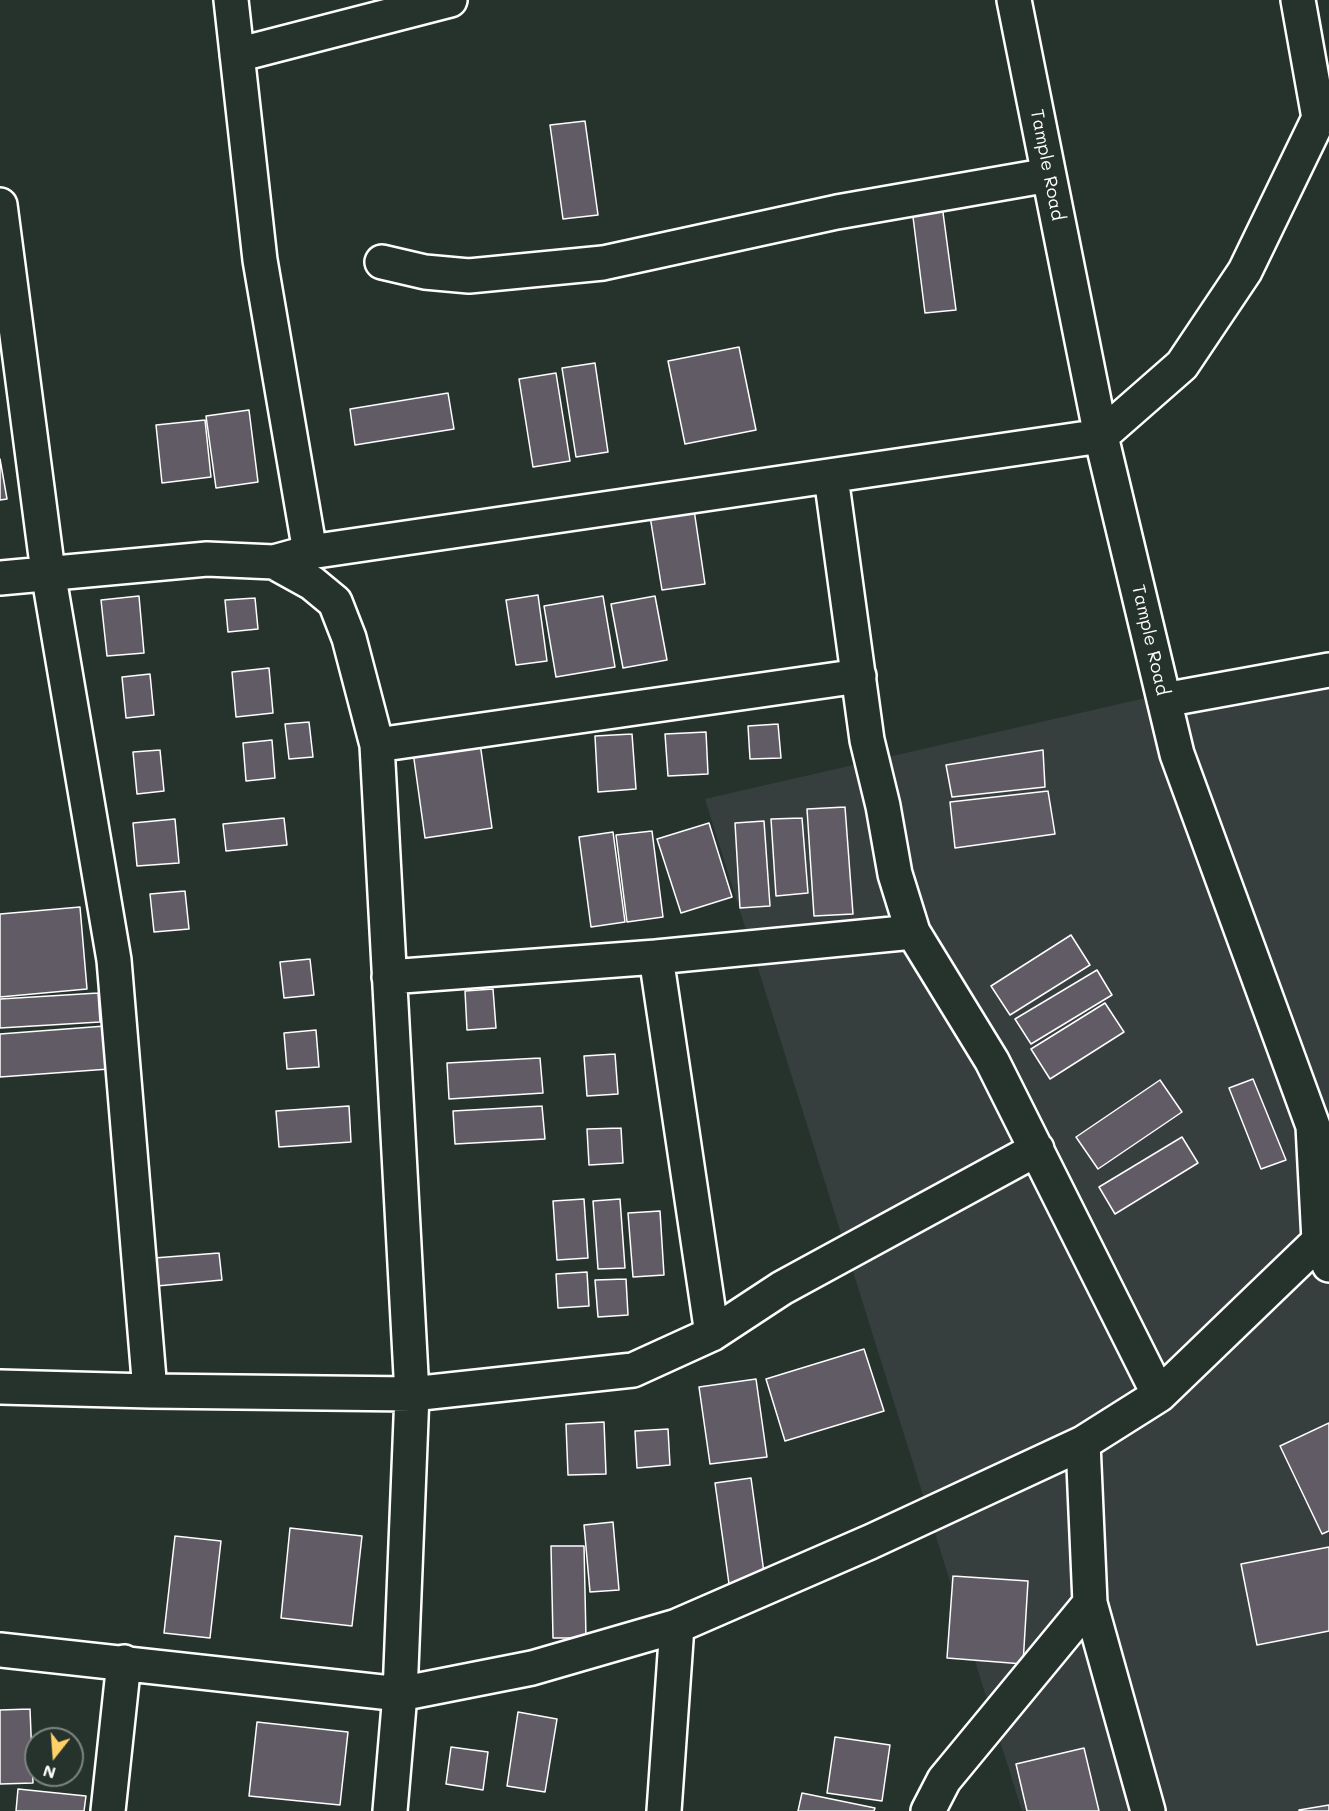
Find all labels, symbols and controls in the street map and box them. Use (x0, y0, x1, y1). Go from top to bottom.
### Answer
street label: Tample Road (1026, 108, 1068, 222)
street label: Tample Road (1127, 583, 1173, 697)
north arrow (24, 1727, 84, 1787)
text: N (40, 1761, 58, 1785)

